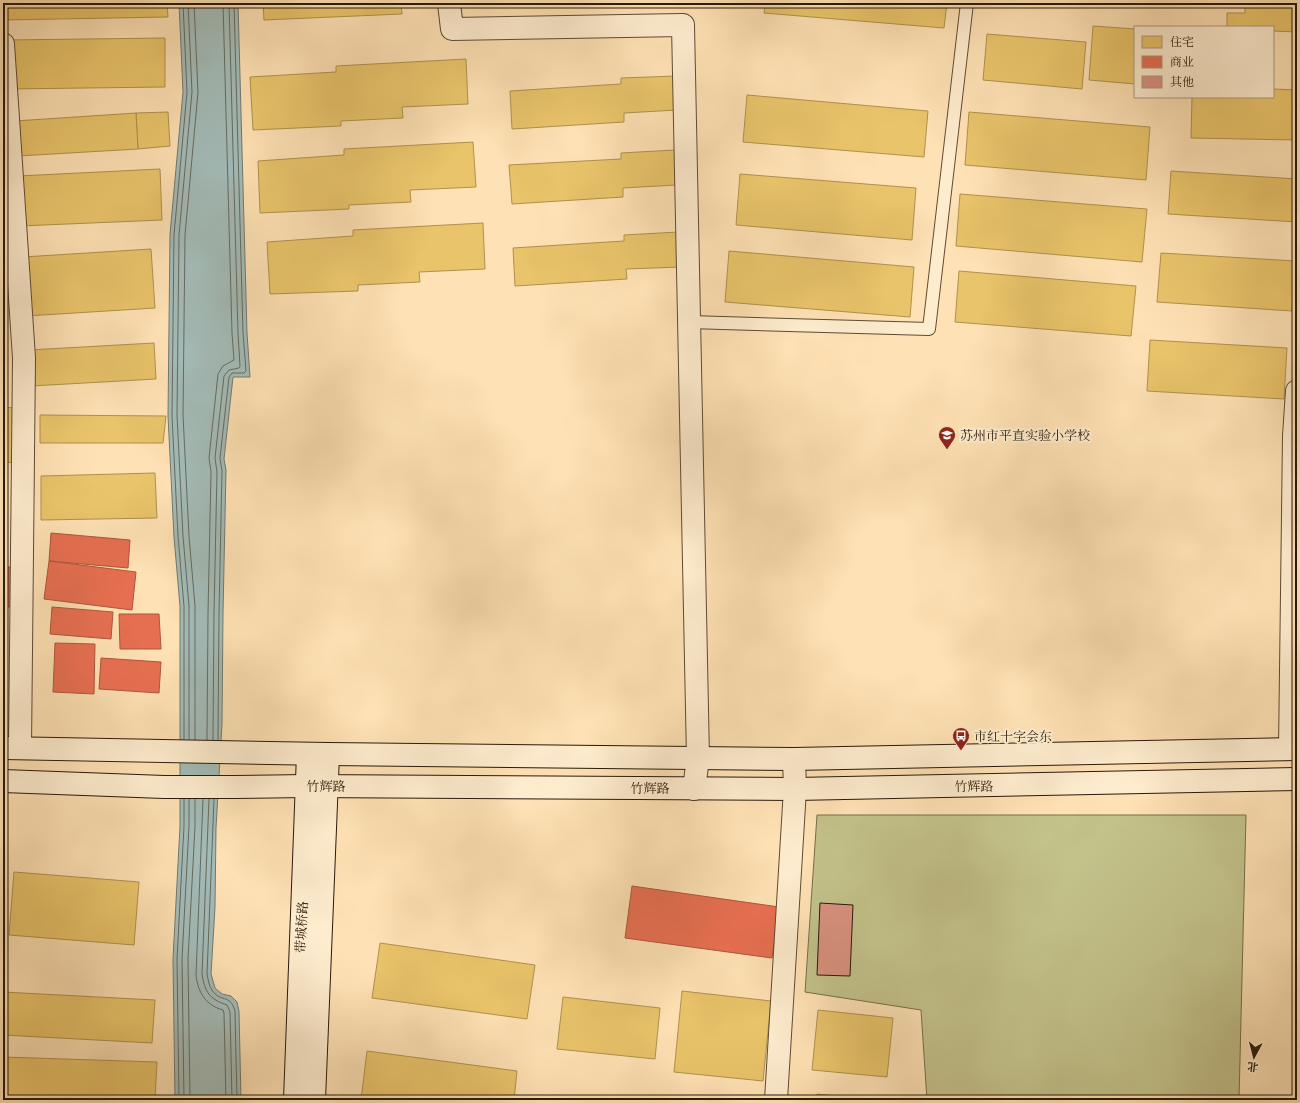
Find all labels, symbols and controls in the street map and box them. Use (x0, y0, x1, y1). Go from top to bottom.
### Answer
legend (1134, 26, 1274, 98)
text: 住宅 (1170, 35, 1194, 50)
text: 商业 (1170, 55, 1194, 70)
text: 其他 (1170, 75, 1194, 90)
school or university icon: 苏州市平直实验小学校 (937, 425, 957, 450)
place label: 苏州市平直实验小学校 (960, 428, 1090, 444)
bus stop icon: 市红十字会东 (951, 726, 971, 751)
place label: 市红十字会东 (974, 729, 1052, 745)
street label: 竹辉路 (306, 779, 346, 795)
street label: 竹辉路 (954, 779, 994, 795)
street label: 竹辉路 (630, 781, 670, 797)
street label: 带城桥路 (293, 901, 311, 953)
north arrow (1234, 1037, 1274, 1077)
text: 北 (1247, 1059, 1259, 1074)

